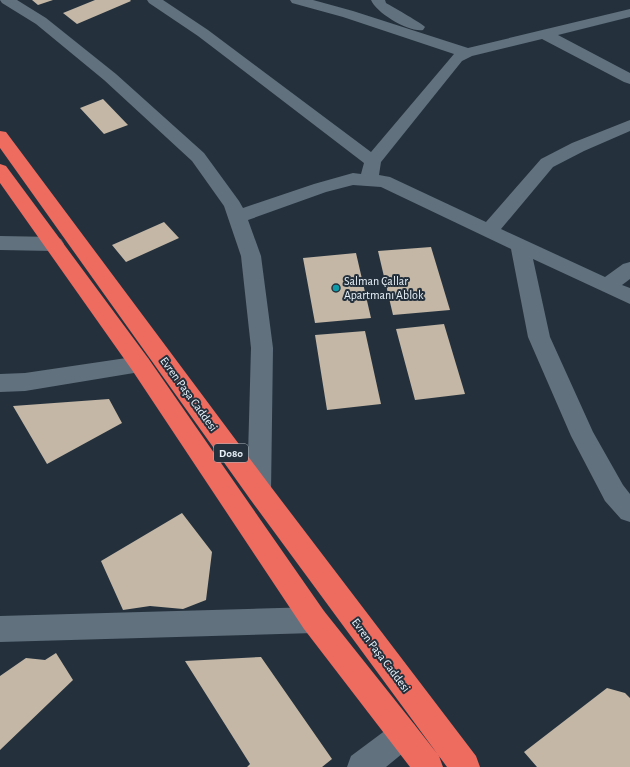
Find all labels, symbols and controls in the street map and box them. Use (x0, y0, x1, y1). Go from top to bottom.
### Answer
place label: Salman Çallar Apartmanı Ablok (344, 275, 424, 301)
marker: Salman Çallar Apartmanı Ablok (331, 283, 341, 293)
street label: Evren Paşa Caddesi (158, 355, 220, 433)
road number: D080 (214, 444, 248, 462)
street label: Evren Paşa Caddesi (350, 616, 412, 694)

